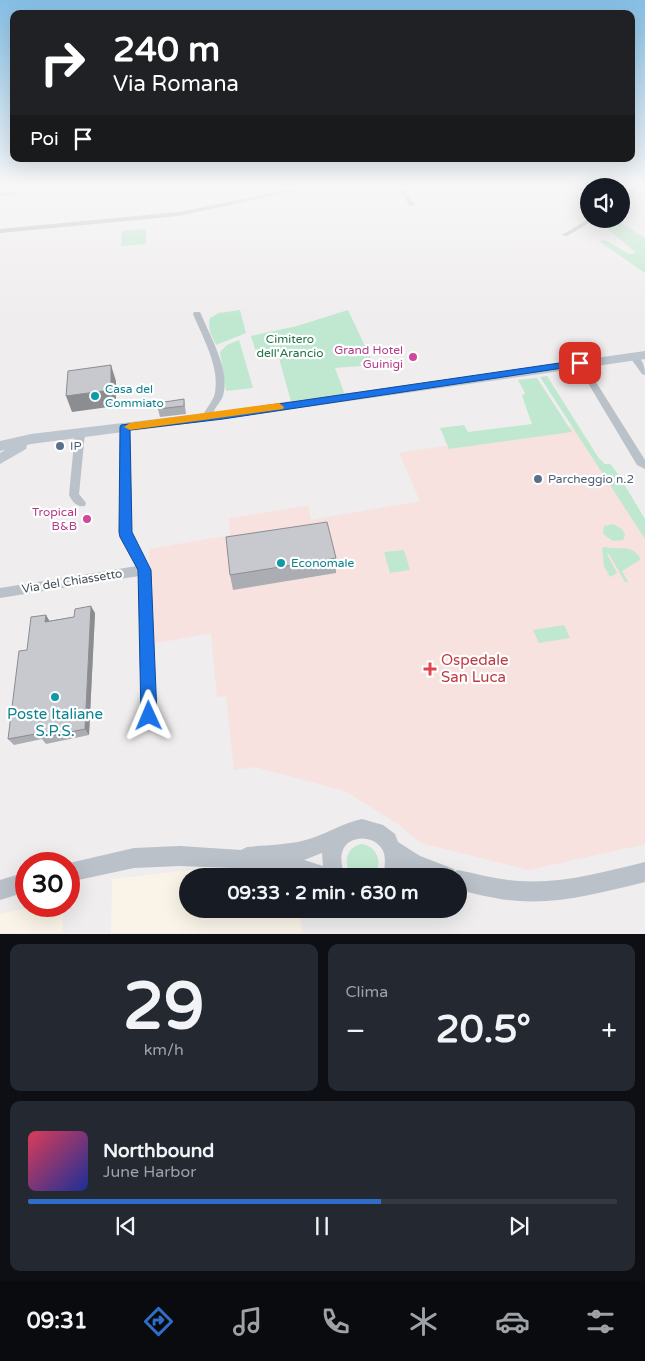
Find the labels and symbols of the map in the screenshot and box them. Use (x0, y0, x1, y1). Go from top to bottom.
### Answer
park label: Cimitero dell'Arancio (256, 332, 324, 360)
pin (559, 342, 601, 384)
place label: Grand Hotel Guinigi (334, 343, 403, 371)
marker: Grand Hotel Guinigi (407, 351, 419, 363)
place label: Casa del Commiato (105, 382, 164, 410)
marker: Casa del Commiato (89, 390, 101, 402)
place label: IP (70, 439, 81, 453)
marker: IP (54, 440, 66, 452)
place label: Parcheggio n.2 (548, 472, 634, 486)
marker: Parcheggio n.2 (532, 473, 544, 485)
place label: Tropical B&B (32, 505, 77, 533)
marker: Tropical B&B (81, 513, 93, 525)
place label: Economale (291, 556, 354, 570)
marker: Economale (275, 557, 287, 569)
street label: Via del Chiassetto (21, 566, 123, 596)
place label: Ospedale San Luca (441, 651, 508, 686)
marker: Ospedale San Luca (423, 662, 437, 676)
position arrow (122, 689, 174, 741)
marker: Poste Italiane S.P.S. (49, 691, 61, 703)
place label: Poste Italiane S.P.S. (7, 705, 103, 740)
speed limit sign: 30 (15, 852, 80, 917)

